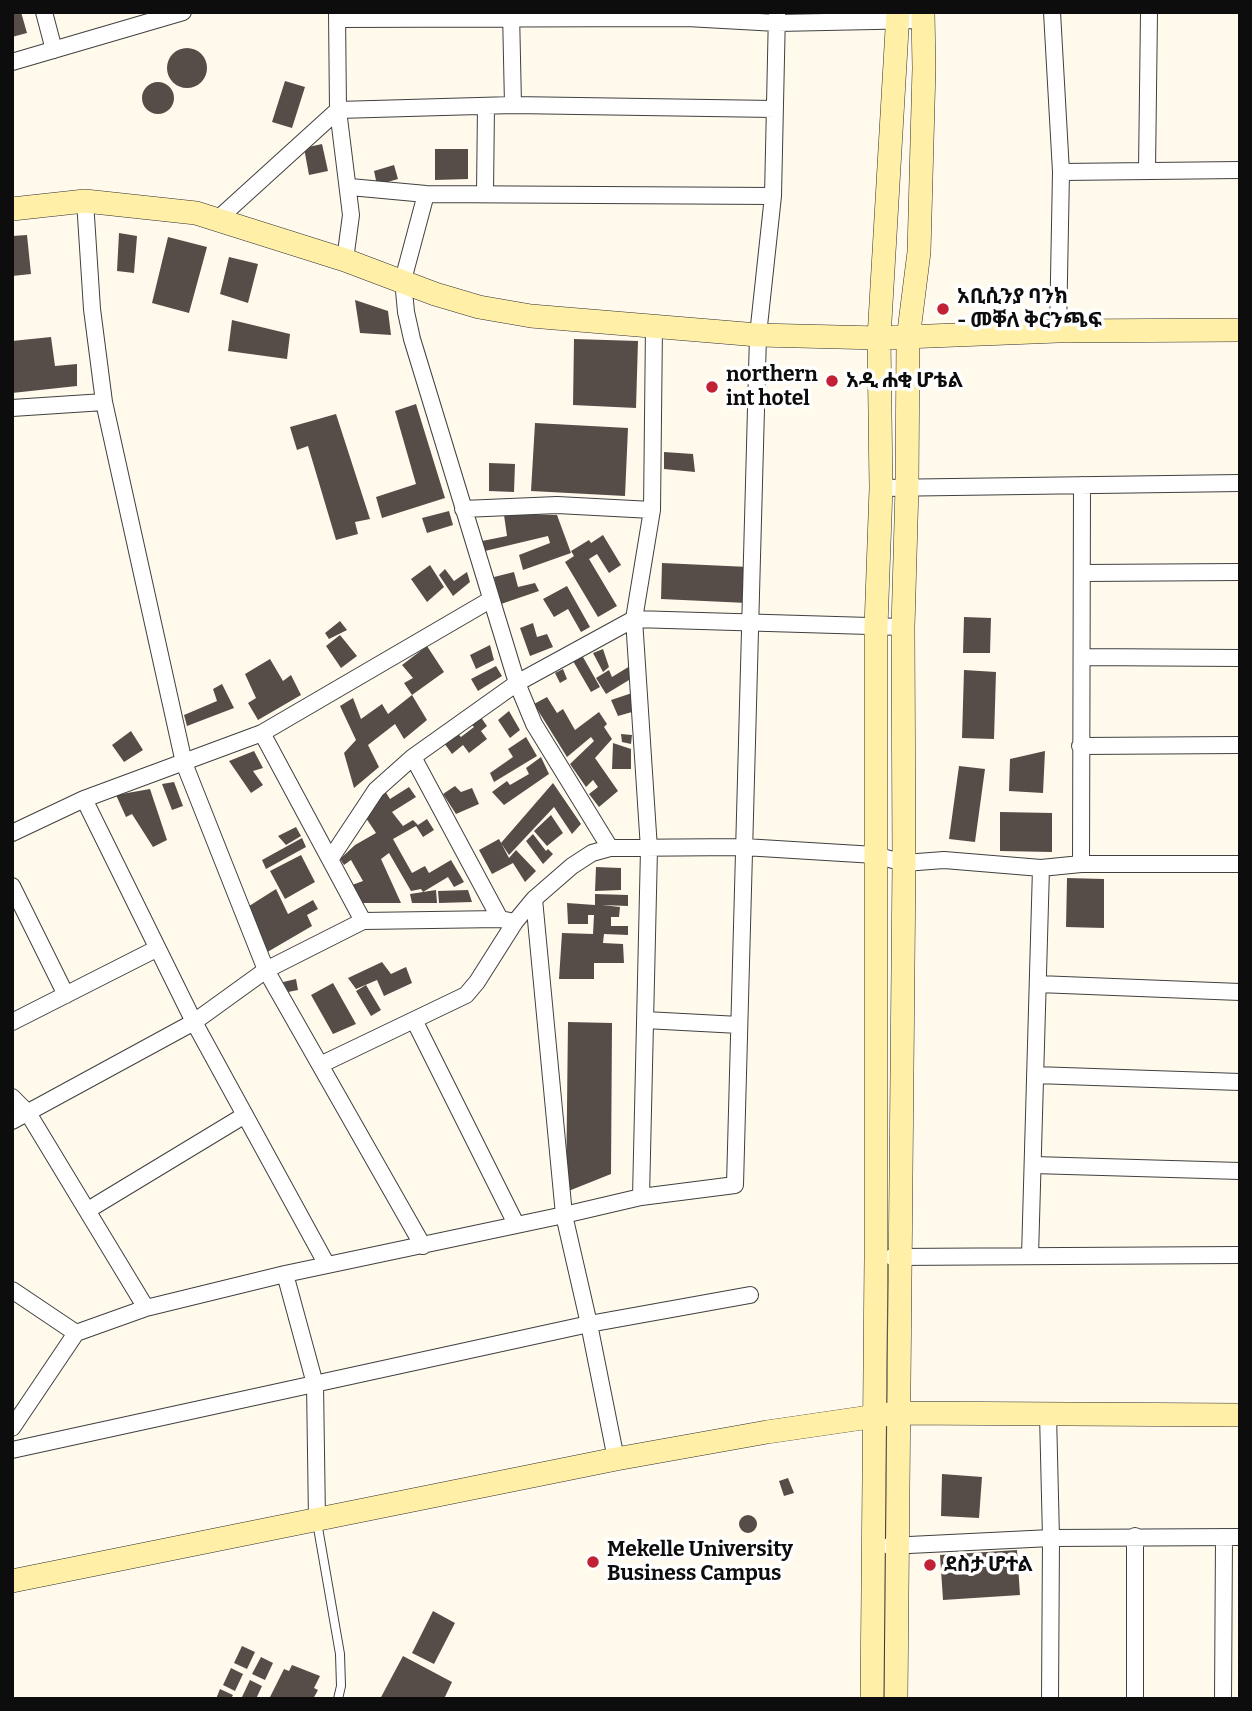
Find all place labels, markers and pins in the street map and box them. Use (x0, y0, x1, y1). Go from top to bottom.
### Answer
place label: አቢሲንያ ባንክ - መቐለ ቅርንጫፍ (957, 284, 1102, 334)
marker: አቢሲንያ ባንክ - መቐለ ቅርንጫፍ (935, 301, 951, 317)
place label: northern int hotel (726, 362, 818, 412)
place label: አዲ ሐቂ ሆቴል (846, 368, 963, 394)
marker: አዲ ሐቂ ሆቴል (824, 373, 840, 389)
marker: northern int hotel (704, 379, 720, 395)
place label: Mekelle University Business Campus (607, 1537, 793, 1587)
place label: ደስታ ሆተል (944, 1552, 1033, 1578)
marker: Mekelle University Business Campus (585, 1554, 601, 1570)
marker: ደስታ ሆተል (922, 1557, 938, 1573)

